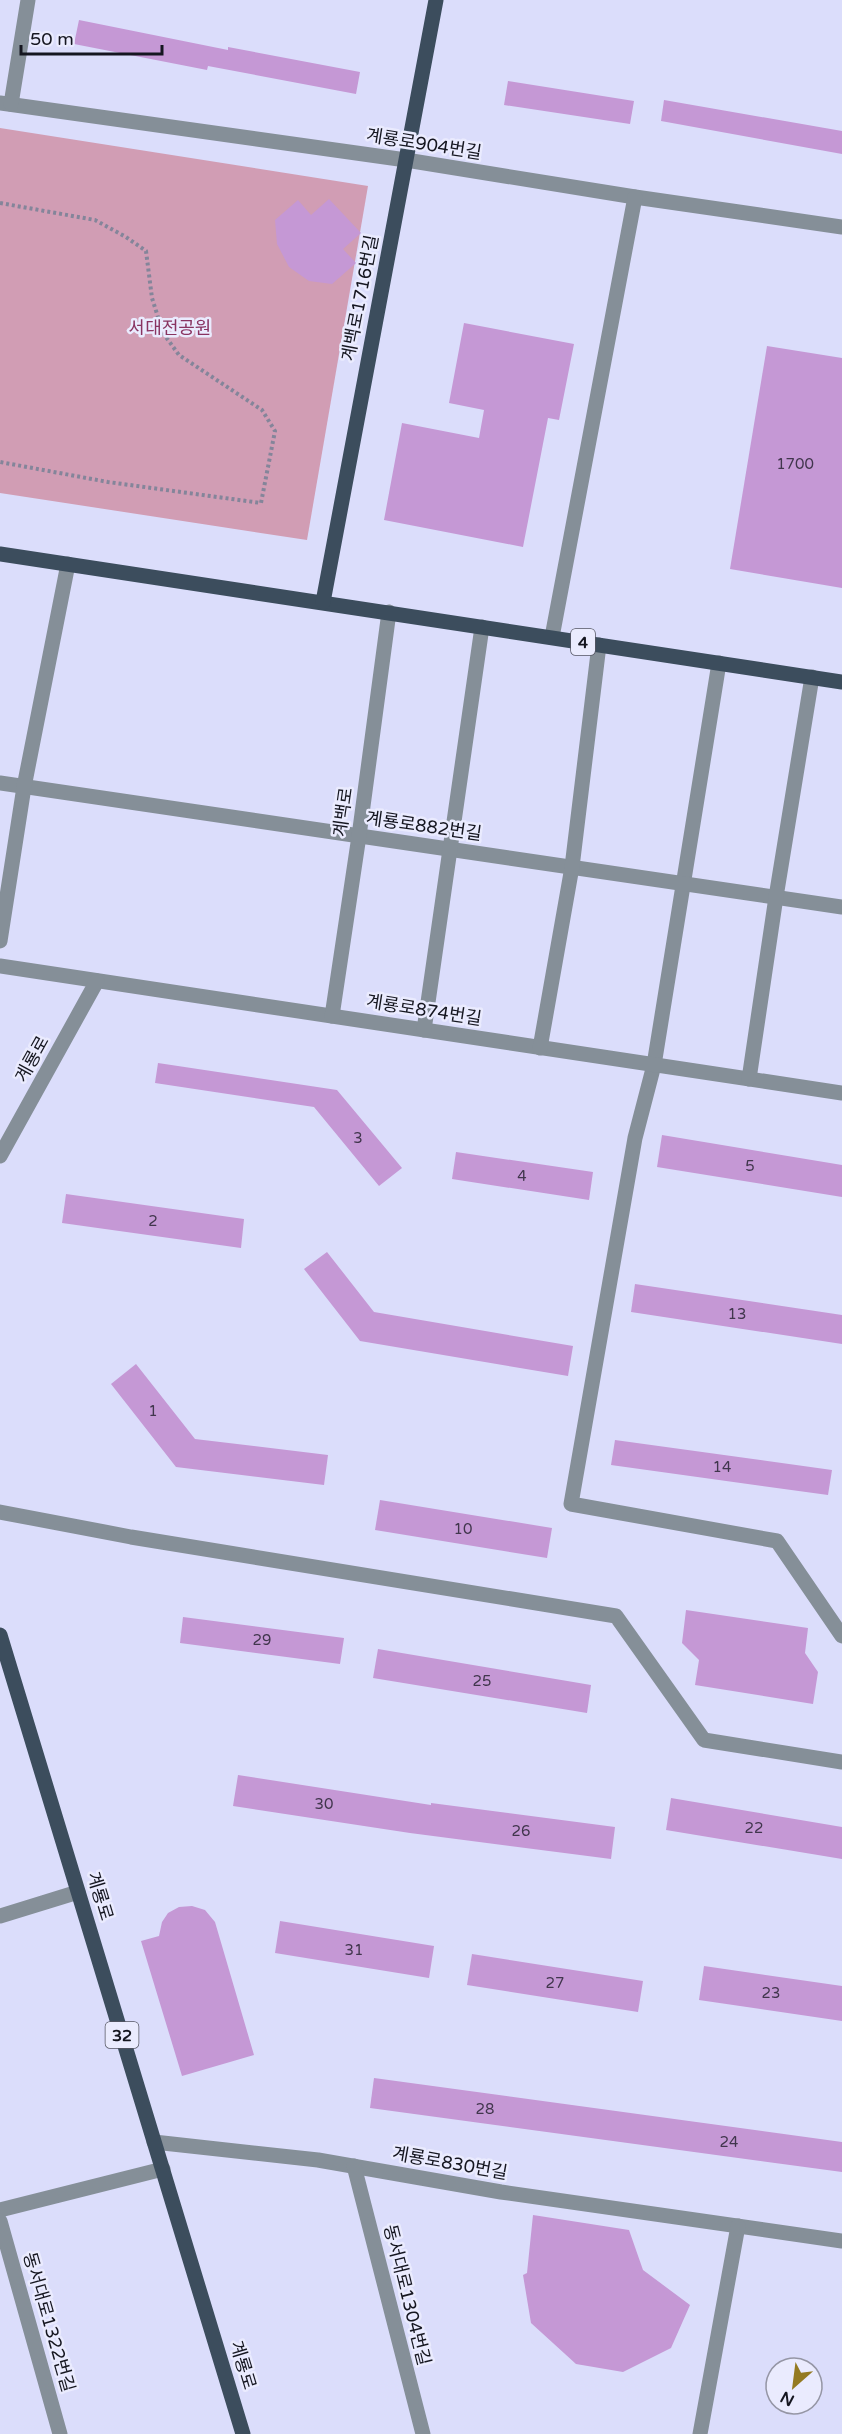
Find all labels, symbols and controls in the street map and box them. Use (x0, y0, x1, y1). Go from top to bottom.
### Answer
scale bar (21, 18, 162, 56)
text: 50 m (30, 28, 74, 50)
street label: 계룡로904번길 (365, 124, 483, 164)
street label: 계백로1716번길 (337, 233, 383, 363)
park label: 서대전공원 (129, 317, 211, 339)
house number: 1700 (776, 455, 814, 473)
road number: 4 (571, 629, 595, 655)
street label: 계백로 (329, 786, 357, 838)
street label: 계룡로882번길 (365, 807, 483, 845)
street label: 계룡로874번길 (365, 990, 483, 1030)
street label: 계룡로 (10, 1032, 54, 1086)
house number: 3 (353, 1129, 363, 1147)
house number: 5 (745, 1157, 755, 1175)
house number: 4 (517, 1167, 527, 1185)
house number: 2 (148, 1212, 158, 1230)
house number: 13 (728, 1305, 746, 1323)
house number: 1 (148, 1402, 158, 1420)
house number: 14 (713, 1458, 731, 1476)
house number: 10 (454, 1520, 472, 1538)
house number: 29 (253, 1631, 271, 1649)
house number: 25 (473, 1672, 491, 1690)
house number: 30 (315, 1795, 333, 1813)
house number: 22 (745, 1819, 763, 1837)
house number: 26 (512, 1822, 530, 1840)
street label: 계룡로 (82, 1869, 118, 1923)
house number: 31 (345, 1941, 363, 1959)
house number: 27 (546, 1974, 564, 1992)
house number: 23 (762, 1984, 780, 2002)
road number: 32 (106, 2022, 138, 2048)
house number: 28 (476, 2100, 494, 2118)
house number: 24 (720, 2133, 738, 2151)
street label: 계룡로830번길 (391, 2142, 509, 2184)
street label: 동서대로1304번길 (379, 2222, 435, 2368)
street label: 동서대로1322번길 (19, 2249, 79, 2395)
street label: 계룡로 (225, 2338, 261, 2392)
north arrow (764, 2356, 824, 2416)
text: N (777, 2387, 798, 2410)

